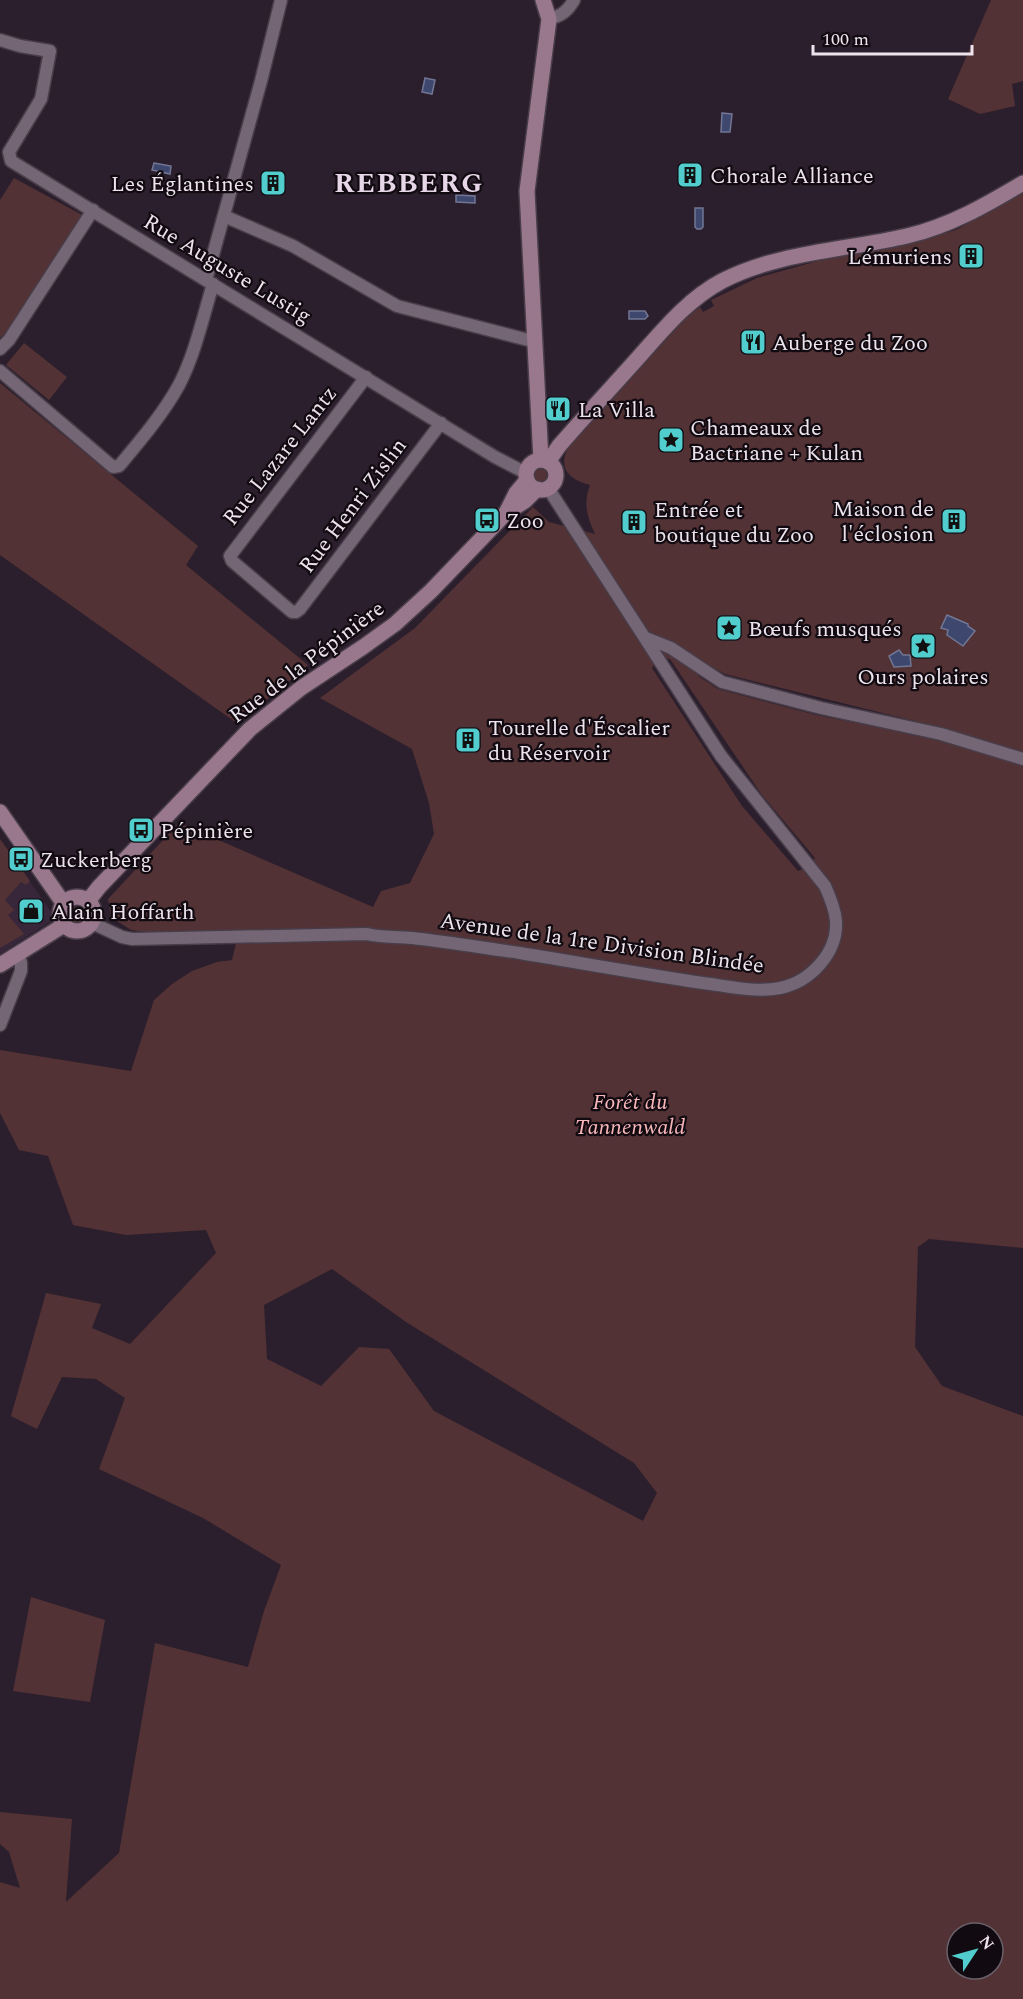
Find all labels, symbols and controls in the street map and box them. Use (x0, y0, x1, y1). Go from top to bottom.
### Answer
scale bar (813, 18, 972, 56)
text: 100 m (822, 26, 869, 53)
building icon: Chorale Alliance (675, 160, 705, 190)
place label: Chorale Alliance (710, 160, 874, 193)
district label: REBBERG (334, 162, 484, 205)
place label: Les Églantines (111, 168, 254, 201)
building icon: Les Églantines (258, 168, 288, 198)
street label: Rue Auguste Lustig (137, 206, 318, 333)
place label: Lémuriens (848, 241, 952, 274)
building icon: Lémuriens (956, 241, 986, 271)
restaurant icon: Auberge du Zoo (738, 327, 768, 357)
place label: Auberge du Zoo (772, 327, 928, 360)
street label: Rue Lazare Lantz (215, 379, 345, 533)
restaurant icon: La Villa (543, 394, 573, 424)
place label: La Villa (578, 394, 655, 427)
place label: Chameaux de Bactriane + Kulan (690, 412, 863, 470)
place icon: Chameaux de Bactriane + Kulan (656, 425, 686, 455)
street label: Rue Henri Zislin (291, 431, 415, 581)
place label: Maison de l'éclosion (833, 493, 934, 551)
place label: Entrée et boutique du Zoo (654, 494, 814, 552)
bus stop icon: Zoo (472, 505, 502, 535)
place label: Zoo (506, 505, 544, 538)
building icon: Maison de l'éclosion (939, 506, 969, 536)
building icon: Entrée et boutique du Zoo (619, 507, 649, 537)
street label: Rue de la Pépinière (222, 593, 392, 732)
place icon: Bœufs musqués (714, 613, 744, 643)
place label: Bœufs musqués (748, 613, 902, 646)
place icon: Ours polaires (908, 631, 938, 661)
place label: Ours polaires (857, 661, 989, 694)
place label: Tourelle d'Éscalier du Réservoir (488, 712, 670, 770)
building icon: Tourelle d'Éscalier du Réservoir (453, 725, 483, 755)
bus stop icon: Pépinière (126, 815, 156, 845)
place label: Pépinière (160, 815, 253, 848)
bus stop icon: Zuckerberg (6, 844, 36, 874)
place label: Zuckerberg (40, 844, 152, 877)
shop icon: Alain Hoffarth (16, 896, 46, 926)
place label: Alain Hoffarth (51, 896, 195, 929)
street label: Avenue de la 1re Division Blindée (438, 904, 766, 983)
park label: Forêt du Tannenwald (575, 1086, 685, 1144)
north arrow (945, 1921, 1005, 1981)
text: N (973, 1930, 1000, 1955)

